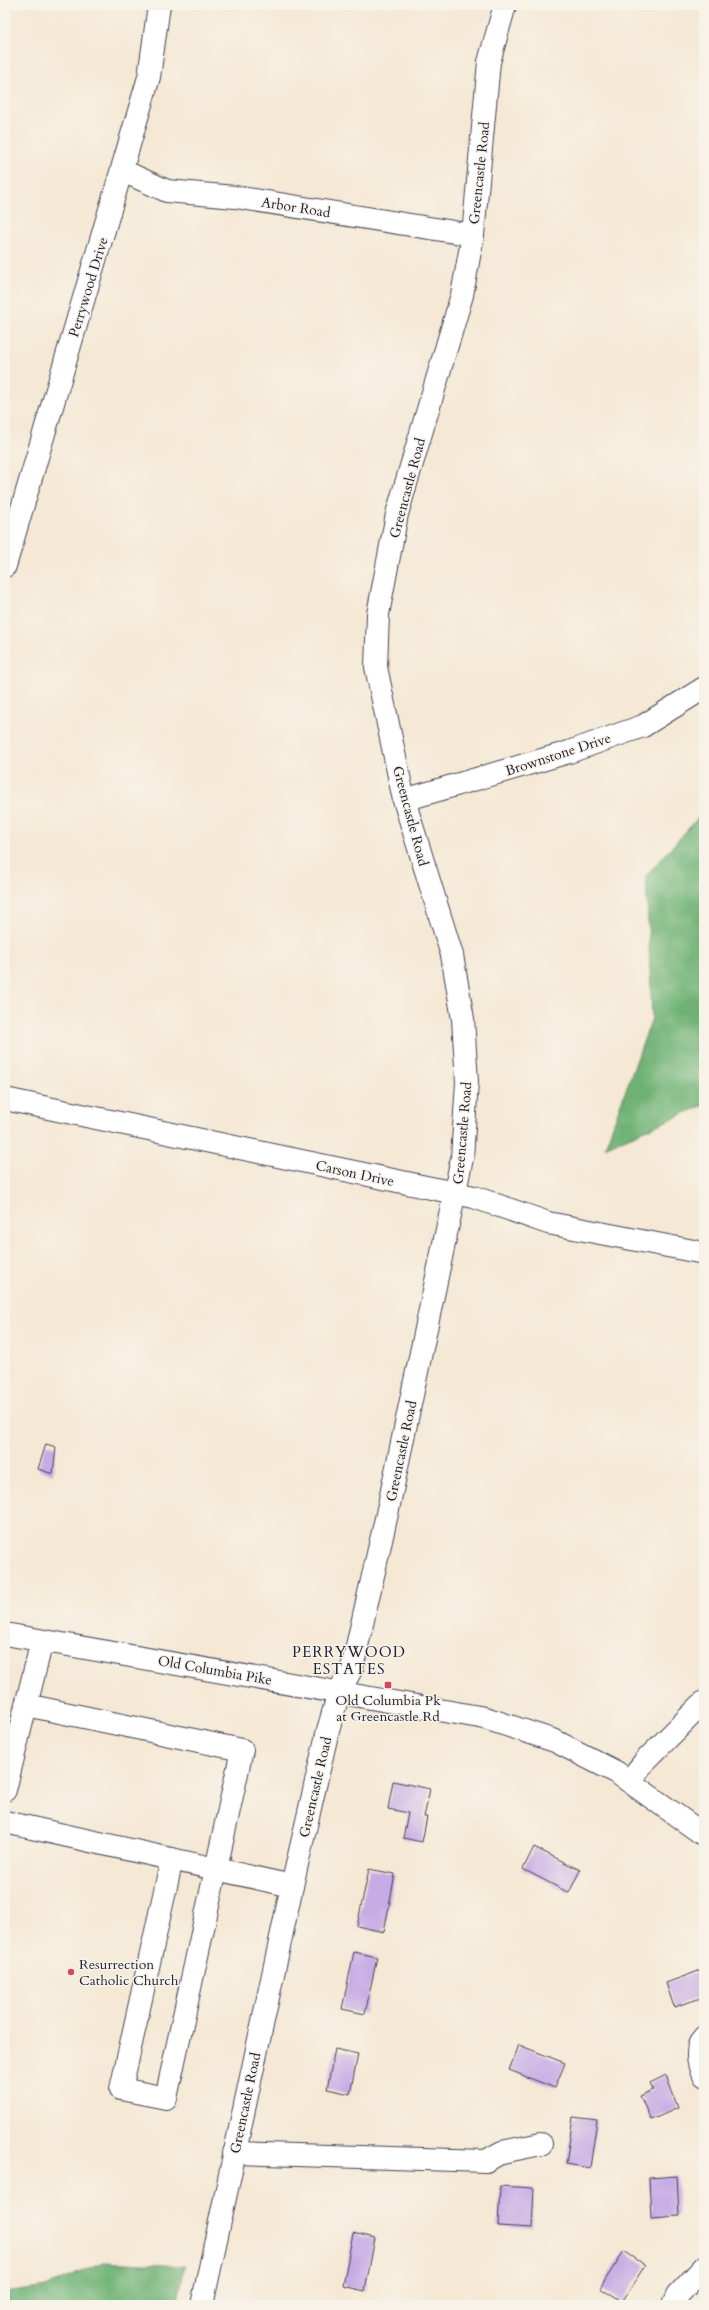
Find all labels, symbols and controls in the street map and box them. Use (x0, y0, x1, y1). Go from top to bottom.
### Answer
street label: Greencastle Road (465, 120, 494, 225)
street label: Arbor Road (260, 193, 332, 222)
street label: Perrywood Drive (64, 235, 113, 340)
street label: Greencastle Road (385, 435, 430, 540)
street label: Brownstone Drive (503, 728, 613, 781)
street label: Greencastle Road (388, 764, 433, 869)
street label: Greencastle Road (449, 1080, 476, 1185)
street label: Carson Drive (314, 1156, 396, 1191)
street label: Greencastle Road (382, 1398, 422, 1503)
district label: PERRYWOOD ESTATES (292, 1642, 406, 1679)
street label: Old Columbia Pike (156, 1651, 273, 1690)
marker: Old Columbia Pk at Greencastle Rd (383, 1680, 393, 1690)
place label: Old Columbia Pk at Greencastle Rd (335, 1691, 441, 1726)
street label: Greencastle Road (295, 1734, 336, 1839)
place label: Resurrection Catholic Church (79, 1955, 179, 1990)
marker: Resurrection Catholic Church (66, 1967, 76, 1977)
street label: Greencastle Road (226, 2050, 266, 2155)

